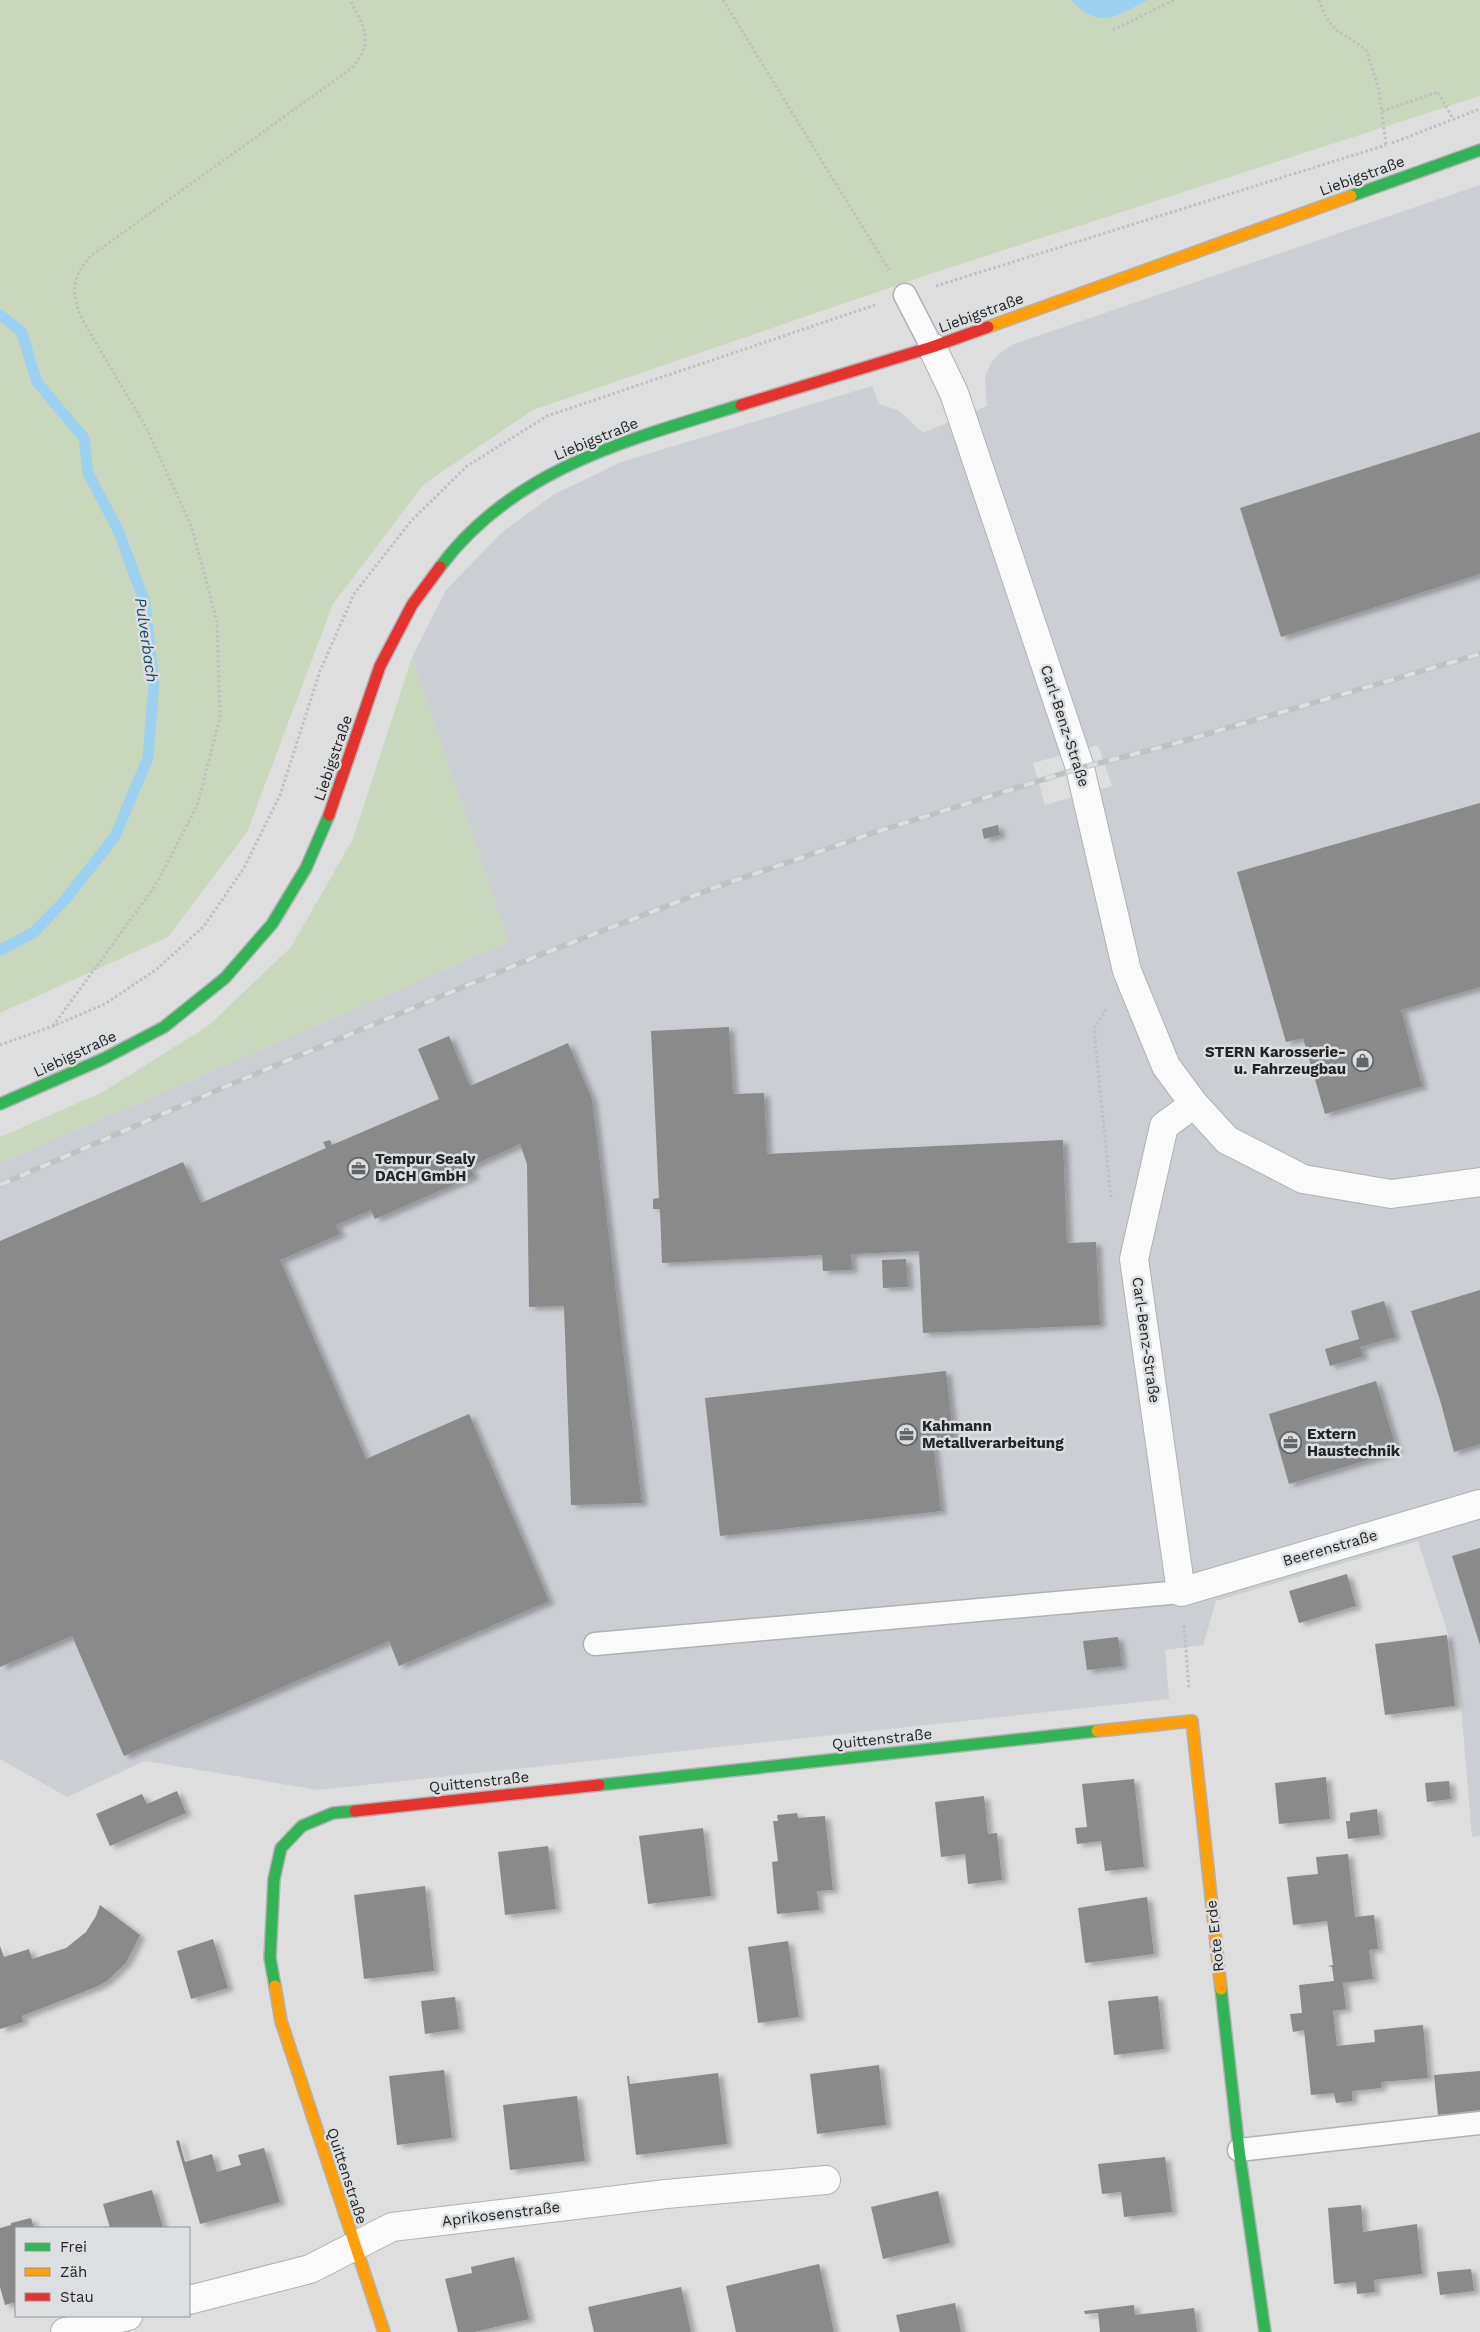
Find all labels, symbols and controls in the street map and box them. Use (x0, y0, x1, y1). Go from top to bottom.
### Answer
street label: Liebigstraße (1317, 152, 1407, 200)
street label: Liebigstraße (936, 289, 1026, 337)
street label: Liebigstraße (551, 414, 641, 464)
water label: Pulverbach (131, 596, 162, 684)
street label: Carl-Benz-Straße (1037, 663, 1093, 789)
street label: Liebigstraße (310, 713, 356, 803)
street label: Liebigstraße (31, 1027, 119, 1081)
place label: STERN Karosserie- u. Fahrzeugbau (1205, 1043, 1346, 1078)
shop icon: STERN Karosserie- u. Fahrzeugbau (1350, 1049, 1374, 1073)
place label: Tempur Sealy DACH GmbH (375, 1150, 476, 1185)
office icon: Tempur Sealy DACH GmbH (347, 1156, 371, 1180)
street label: Carl-Benz-Straße (1128, 1276, 1164, 1404)
place label: Kahmann Metallverarbeitung (922, 1417, 1064, 1452)
office icon: Kahmann Metallverarbeitung (894, 1423, 918, 1447)
place label: Extern Haustechnik (1307, 1425, 1401, 1460)
office icon: Extern Haustechnik (1279, 1431, 1303, 1455)
street label: Beerenstraße (1281, 1526, 1379, 1570)
street label: Quittenstraße (831, 1725, 933, 1753)
street label: Quittenstraße (428, 1768, 530, 1796)
street label: Rote Erde (1202, 1899, 1228, 1973)
street label: Quittenstraße (323, 2125, 371, 2227)
street label: Aprikosenstraße (441, 2198, 561, 2230)
legend (15, 2227, 190, 2317)
text: Frei (60, 2238, 87, 2256)
text: Zäh (60, 2263, 87, 2281)
text: Stau (60, 2288, 94, 2306)

